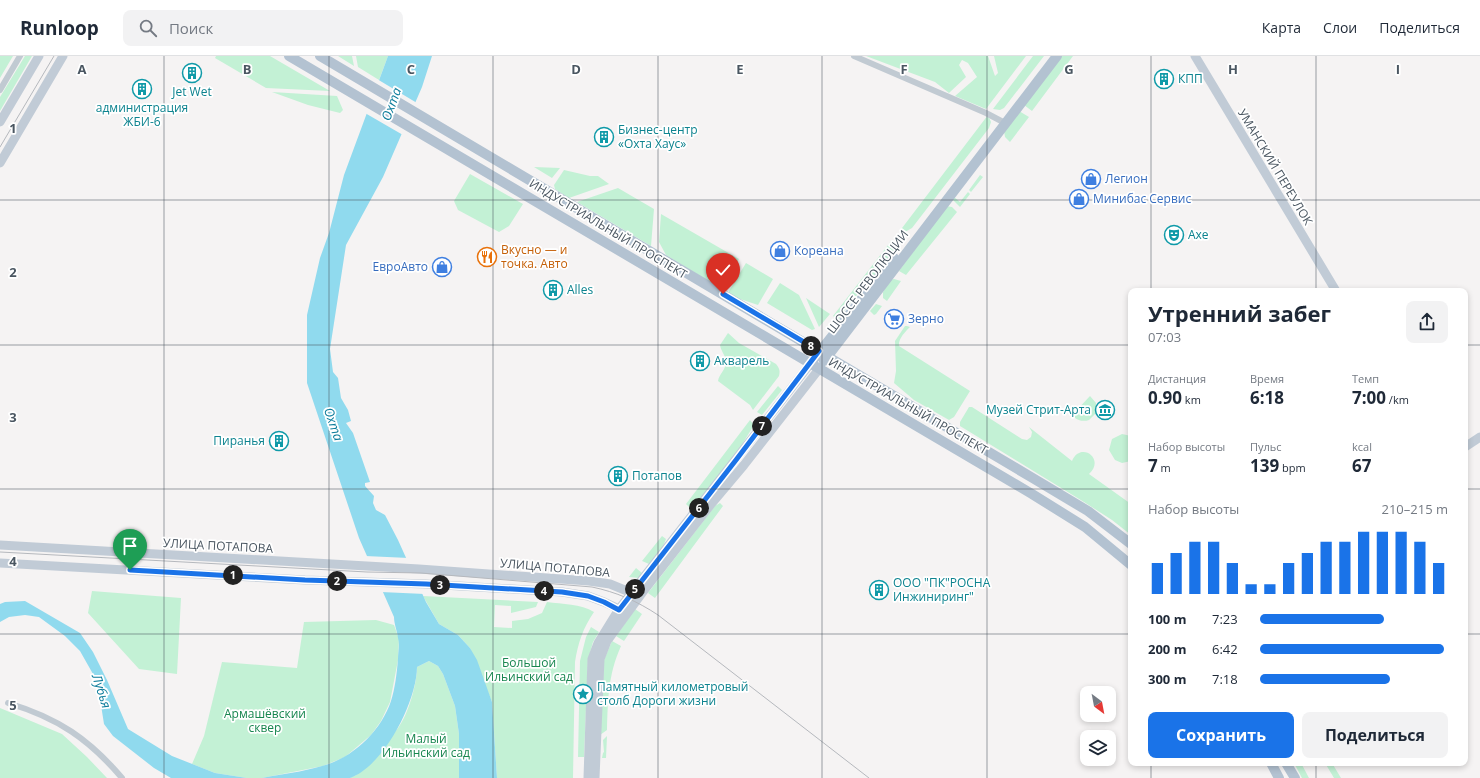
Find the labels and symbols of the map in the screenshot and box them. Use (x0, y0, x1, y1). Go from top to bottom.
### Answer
text: A (78, 60, 87, 78)
text: B (243, 60, 252, 78)
text: C (407, 60, 415, 78)
text: D (571, 60, 581, 78)
text: E (736, 60, 744, 78)
text: F (900, 60, 908, 78)
text: G (1064, 60, 1074, 78)
text: H (1228, 60, 1238, 78)
text: I (1396, 60, 1400, 78)
building icon: Jet Wet (181, 62, 203, 84)
building icon: КПП (1153, 68, 1175, 90)
place label: КПП (1178, 70, 1203, 87)
building icon: администрация ЖБИ-6 (131, 78, 153, 100)
place label: Jet Wet (171, 83, 212, 100)
water label: Охта (377, 84, 406, 123)
place label: администрация ЖБИ-6 (96, 99, 188, 130)
street label: УМАНСКИЙ ПЕРЕУЛОК (1234, 106, 1317, 229)
text: 1 (9, 119, 17, 137)
place label: Бизнес-центр «Охта Хаус» (618, 121, 698, 152)
building icon: Бизнес-центр «Охта Хаус» (593, 126, 615, 148)
shop icon: Легион (1080, 168, 1102, 190)
place label: Легион (1105, 170, 1148, 187)
street label: ИНДУСТРИАЛЬНЫЙ ПРОСПЕКТ (526, 175, 691, 283)
shop icon: Минибас Сервис (1068, 188, 1090, 210)
place label: Минибас Сервис (1093, 190, 1191, 207)
theatre icon: Ахе (1163, 224, 1185, 246)
street label: ШОССЕ РЕВОЛЮЦИИ (823, 226, 912, 337)
place label: Ахе (1188, 226, 1209, 243)
shop icon: Кореана (769, 240, 791, 262)
place label: Вкусно — и точка. Авто (501, 241, 568, 272)
place label: Кореана (794, 242, 844, 259)
restaurant icon: Вкусно — и точка. Авто (476, 246, 498, 268)
pin (706, 253, 740, 294)
shop icon: ЕвроАвто (431, 256, 453, 278)
place label: ЕвроАвто (373, 258, 428, 275)
text: 2 (9, 263, 17, 281)
building icon: Alles (542, 279, 564, 301)
place label: Alles (567, 281, 593, 298)
supermarket icon: Зерно (883, 308, 905, 330)
place label: Зерно (908, 310, 944, 327)
pin: 8 (801, 336, 821, 356)
building icon: Акварель (689, 350, 711, 372)
place label: Акварель (714, 352, 769, 369)
street label: ИНДУСТРИАЛЬНЫЙ ПРОСПЕКТ (826, 353, 991, 458)
museum icon: Музей Стрит-Арта (1094, 399, 1116, 421)
place label: Музей Стрит-Арта (986, 401, 1091, 418)
water label: Охта (320, 405, 348, 444)
text: 3 (9, 408, 17, 426)
pin: 7 (752, 416, 772, 436)
building icon: Пиранья (268, 430, 290, 452)
place label: Пиранья (213, 432, 265, 449)
building icon: Потапов (607, 465, 629, 487)
place label: Потапов (632, 467, 682, 484)
pin: 6 (689, 498, 709, 518)
pin (113, 529, 147, 570)
street label: УЛИЦА ПОТАПОВА (163, 534, 274, 557)
text: 4 (9, 552, 17, 570)
street label: УЛИЦА ПОТАПОВА (499, 554, 611, 581)
pin: 1 (223, 565, 243, 585)
pin: 2 (327, 571, 347, 591)
place label: ООО "ПК"РОСНА Инжиниринг" (893, 574, 991, 605)
pin: 3 (430, 575, 450, 595)
pin: 5 (625, 579, 645, 599)
building icon: ООО "ПК"РОСНА Инжиниринг" (868, 579, 890, 601)
pin: 4 (534, 581, 554, 601)
park label: Большой Ильинский сад (485, 654, 573, 685)
water label: Лубья (88, 671, 116, 711)
place label: Памятный километровый столб Дороги жизни (597, 678, 748, 709)
place icon: Памятный километровый столб Дороги жизни (572, 683, 594, 705)
north arrow (1080, 686, 1116, 722)
text: 5 (9, 696, 17, 714)
park label: Армашёвский сквер (224, 705, 306, 736)
park label: Малый Ильинский сад (382, 730, 470, 761)

